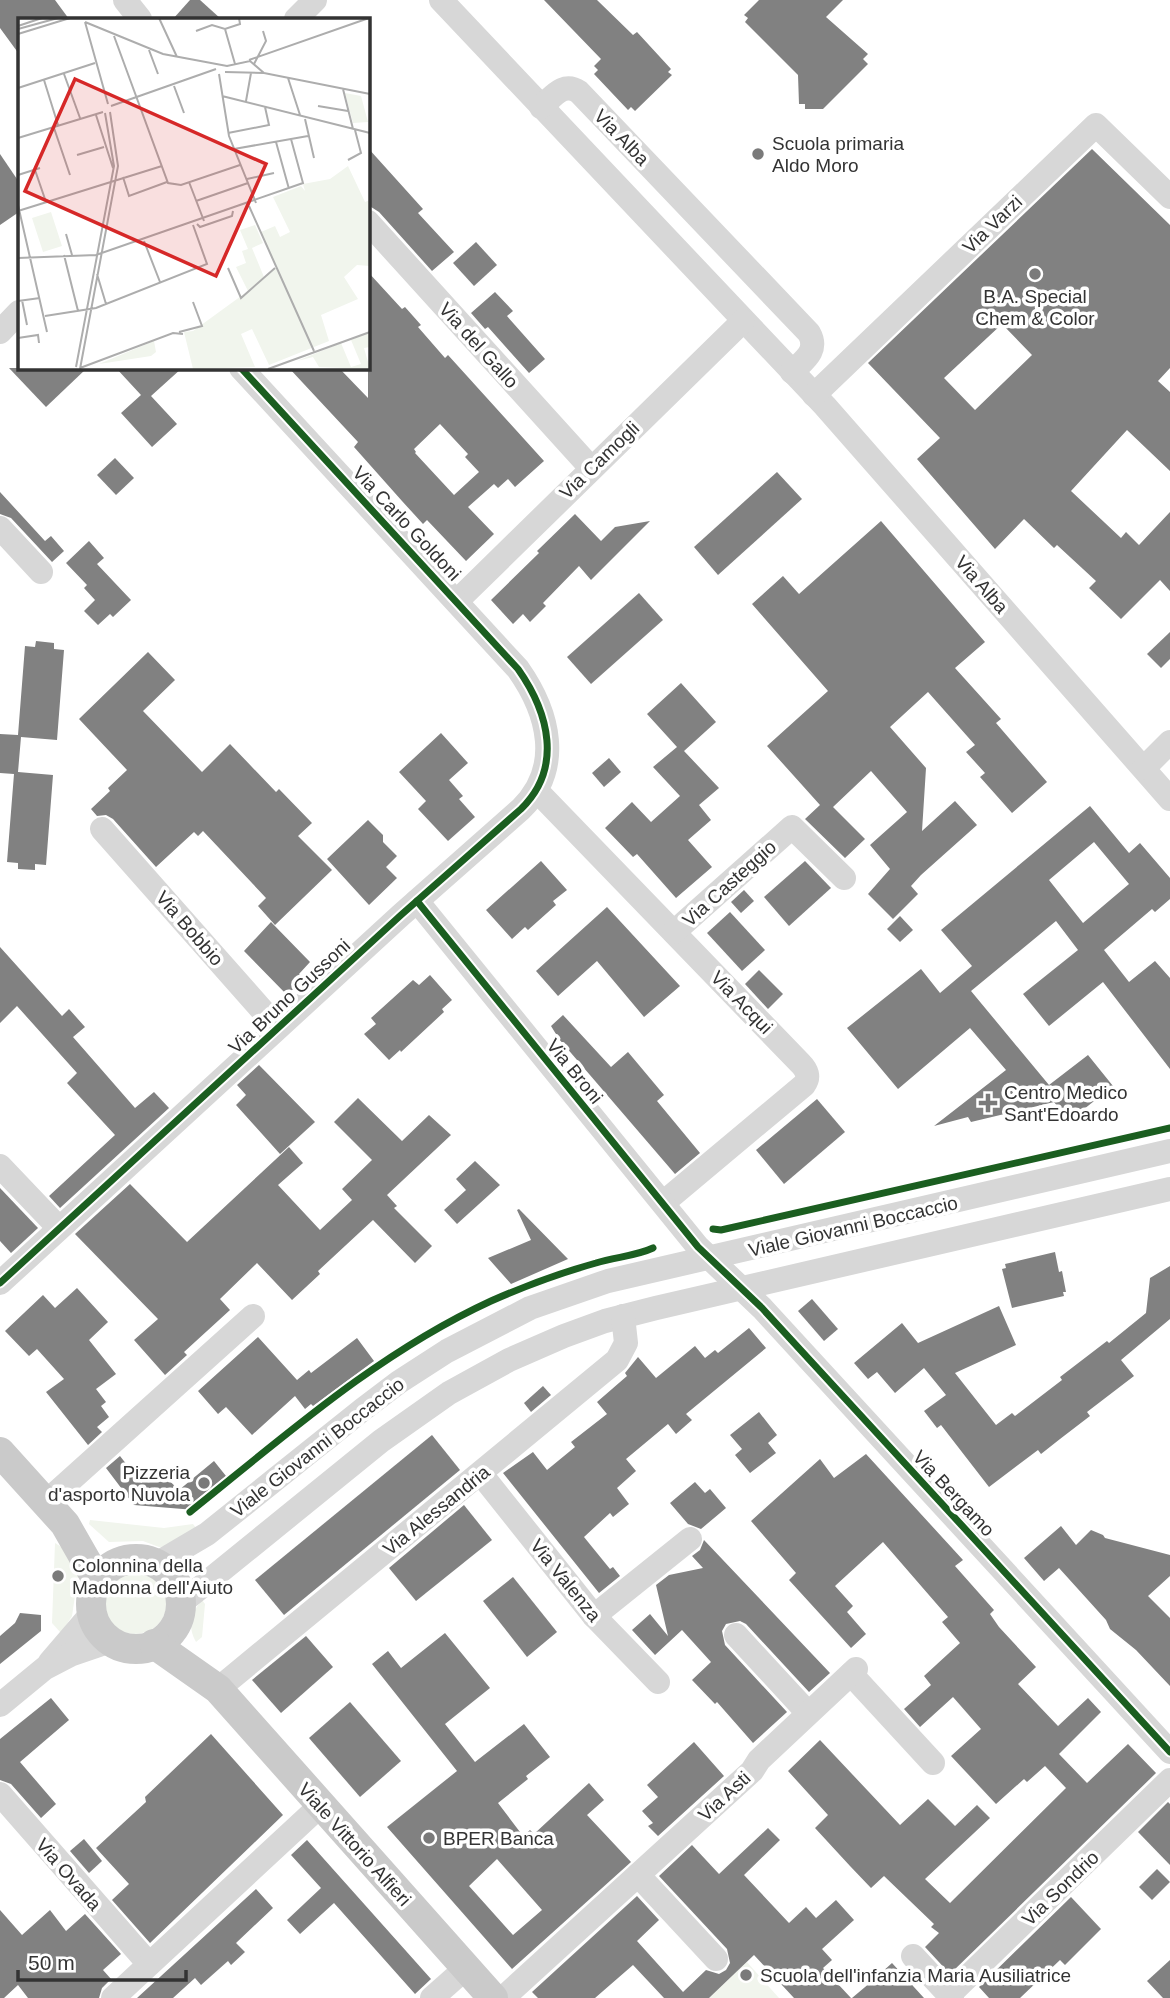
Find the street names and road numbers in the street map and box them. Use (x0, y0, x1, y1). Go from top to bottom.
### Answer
street label: Via Alba (590, 105, 654, 170)
street label: Via Varzi (958, 191, 1026, 258)
street label: Via del Gallo (435, 298, 522, 392)
street label: Via Camogli (555, 417, 643, 503)
street label: Via Carlo Goldoni (348, 462, 465, 585)
street label: Via Alba (951, 551, 1013, 618)
street label: Via Casteggio (678, 836, 780, 931)
street label: Via Bobbio (152, 887, 228, 970)
street label: Via Bruno Gussoni (224, 935, 354, 1058)
street label: Via Acqui (707, 967, 777, 1038)
street label: Via Broni (542, 1035, 607, 1108)
street label: Viale Giovanni Boccaccio (746, 1192, 960, 1261)
street label: Viale Giovanni Boccaccio (227, 1373, 408, 1522)
street label: Via Bergamo (909, 1446, 999, 1541)
street label: Via Alessandria (379, 1461, 494, 1560)
street label: Via Valenza (526, 1535, 605, 1626)
street label: Via Asti (694, 1767, 755, 1826)
street label: Viale Vittorio Alfieri (294, 1779, 415, 1910)
street label: Via Ovada (32, 1834, 106, 1915)
street label: Via Sondrio (1018, 1847, 1103, 1930)

